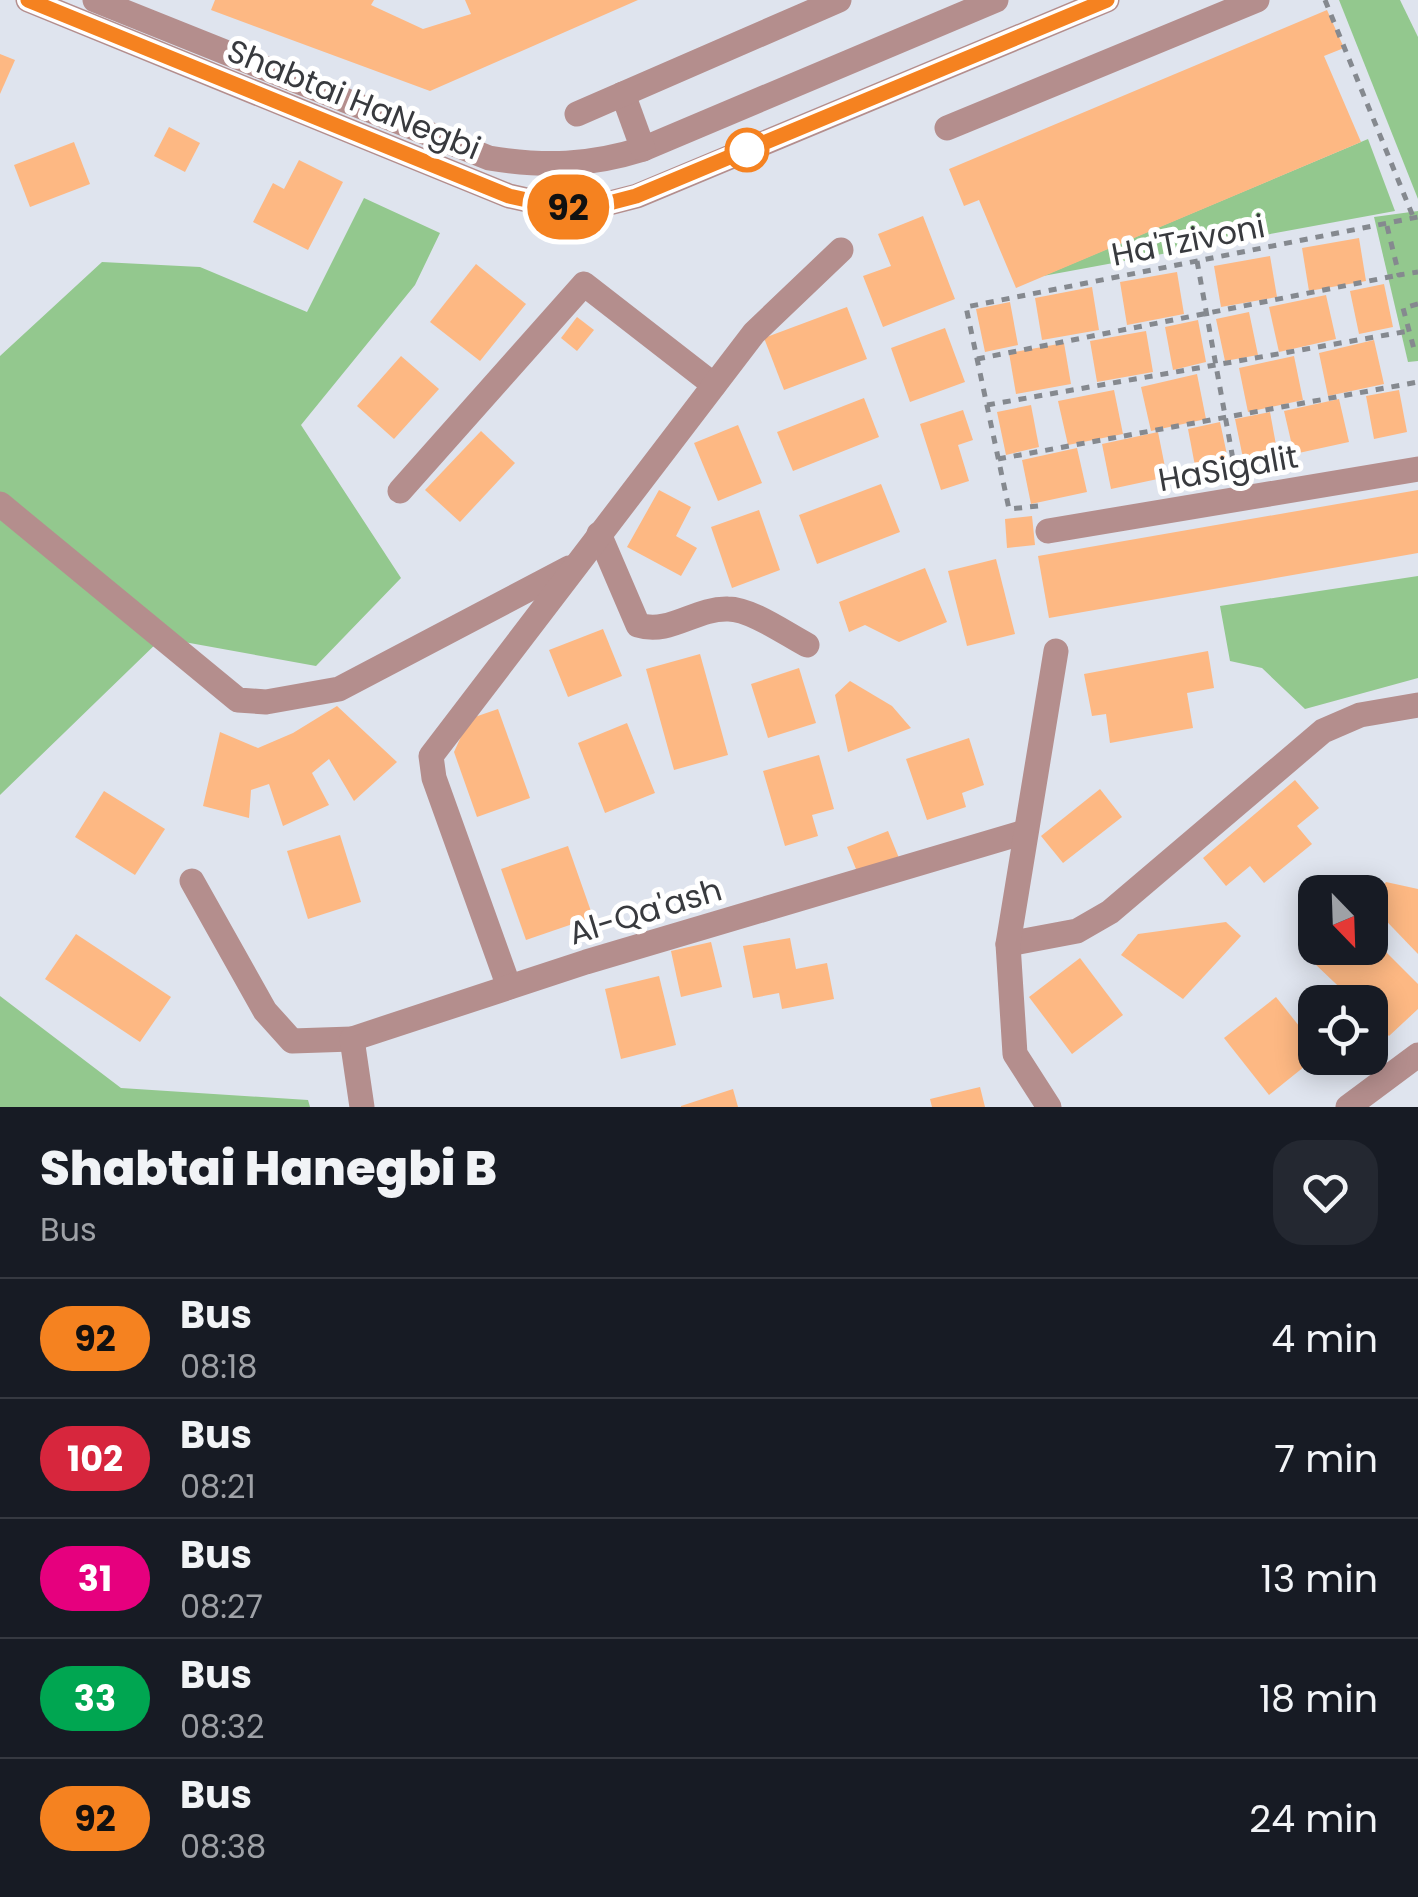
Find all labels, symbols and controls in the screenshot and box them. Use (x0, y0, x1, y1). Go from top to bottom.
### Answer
street label: Shabtai HaNegbi (221, 28, 487, 170)
unlabelled marker (726, 129, 768, 171)
line badge: 92 (523, 174, 613, 240)
text: 92 (547, 183, 589, 232)
street label: Ha'Tzivoni (1107, 203, 1269, 277)
street label: HaSigalit (1155, 434, 1301, 502)
street label: Al-Qa'ash (563, 866, 727, 956)
north arrow (1298, 875, 1388, 965)
map controls (1298, 875, 1388, 1075)
button: locate (1298, 985, 1388, 1075)
text: Shabtai Hanegbi B (40, 1135, 497, 1202)
button: heart (1273, 1140, 1378, 1245)
text: Bus (40, 1207, 97, 1252)
text: Bus (180, 1288, 252, 1341)
text: 4 min (1271, 1312, 1378, 1365)
text: 92 (74, 1314, 116, 1363)
text: 08:18 (180, 1344, 258, 1389)
text: Bus (180, 1408, 252, 1461)
text: 7 min (1274, 1432, 1378, 1485)
text: 102 (67, 1434, 123, 1483)
text: 08:21 (180, 1464, 256, 1509)
text: Bus (180, 1528, 252, 1581)
text: 13 min (1261, 1552, 1378, 1605)
text: 31 (78, 1554, 112, 1603)
text: 08:27 (180, 1584, 263, 1629)
text: Bus (180, 1648, 252, 1701)
text: 18 min (1259, 1672, 1378, 1725)
text: 33 (74, 1674, 116, 1723)
text: 08:32 (180, 1704, 264, 1749)
text: Bus (180, 1768, 252, 1821)
text: 24 min (1249, 1792, 1378, 1845)
text: 92 (74, 1794, 116, 1843)
text: 08:38 (180, 1824, 266, 1869)

